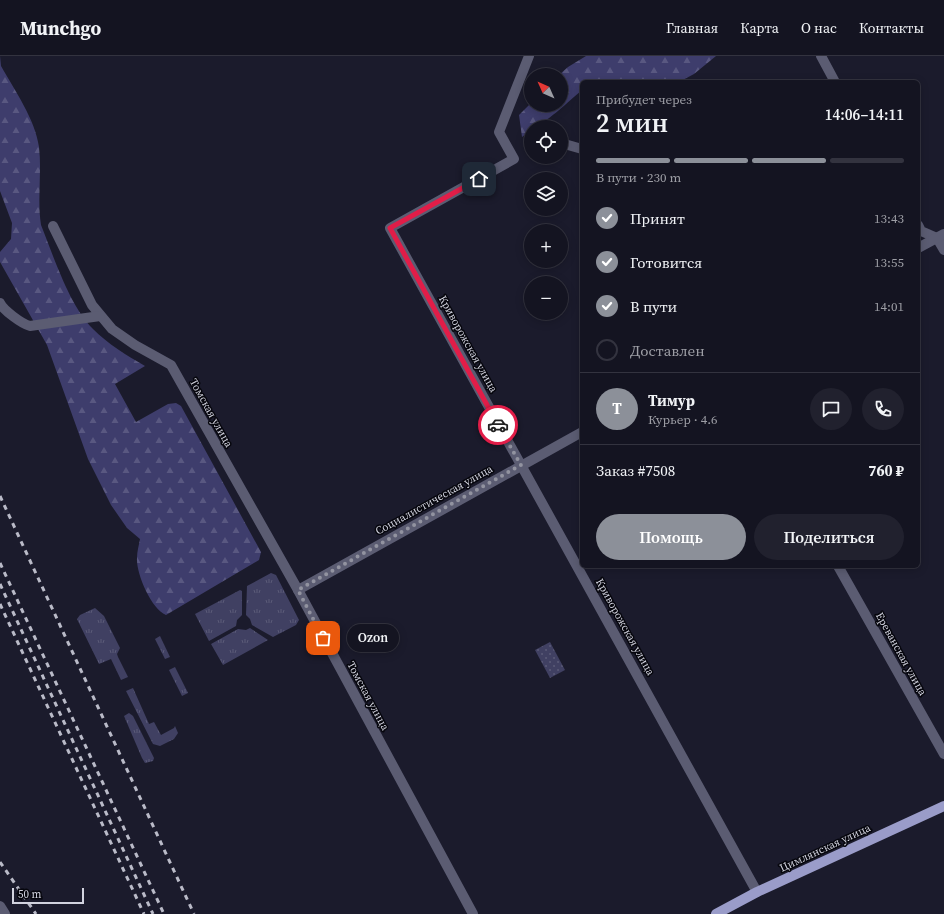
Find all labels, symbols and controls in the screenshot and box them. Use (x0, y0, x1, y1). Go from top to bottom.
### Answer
text: Munchgo (20, 15, 101, 41)
text: Главная (666, 18, 718, 38)
text: Карта (740, 18, 779, 38)
text: О нас (801, 18, 837, 38)
text: Контакты (859, 18, 924, 38)
north arrow (524, 68, 568, 112)
map controls (524, 68, 568, 320)
text: Прибудет через (596, 91, 692, 108)
text: 14:06–14:11 (825, 104, 904, 125)
text: 2 мин (596, 105, 668, 141)
button: locate (524, 120, 568, 164)
pin (462, 162, 496, 196)
icon: home (468, 168, 490, 190)
text: В пути · 230 m (596, 169, 681, 186)
button: layers (524, 172, 568, 216)
icon: check (596, 207, 618, 229)
text: Принят (630, 208, 685, 229)
text: 13:43 (874, 210, 904, 227)
button: + (524, 224, 568, 268)
icon: check (596, 251, 618, 273)
text: Готовится (630, 252, 702, 273)
text: 13:55 (874, 254, 904, 271)
button: − (524, 276, 568, 320)
street label: Криворожская улица (435, 293, 501, 395)
icon: check (596, 295, 618, 317)
text: В пути (630, 296, 677, 317)
text: 14:01 (874, 298, 904, 315)
text: Доставлен (630, 340, 705, 361)
street label: Томская улица (186, 376, 236, 450)
button: chat (810, 388, 852, 430)
button: phone (862, 388, 904, 430)
text: Тимур (648, 390, 695, 411)
text: Т (612, 398, 622, 419)
courier (478, 405, 518, 445)
text: Курьер · 4.6 (648, 411, 718, 428)
icon: car (487, 414, 509, 436)
text: Заказ #7508 (596, 460, 675, 481)
text: 760 ₽ (868, 460, 904, 481)
street label: Социалистическая улица (373, 461, 496, 539)
button: Помощь (596, 514, 746, 560)
button: Поделиться (754, 514, 904, 560)
street label: Криворожская улица (592, 576, 658, 678)
street label: Ереванская улица (872, 610, 930, 699)
pin (306, 621, 340, 655)
callout: Ozon (347, 624, 399, 652)
icon: bag (312, 627, 334, 649)
text: Ozon (358, 629, 388, 646)
street label: Томская улица (343, 659, 393, 734)
street label: Цимлянская улица (777, 820, 873, 876)
scale bar (12, 886, 84, 905)
text: 50 m (18, 887, 41, 902)

